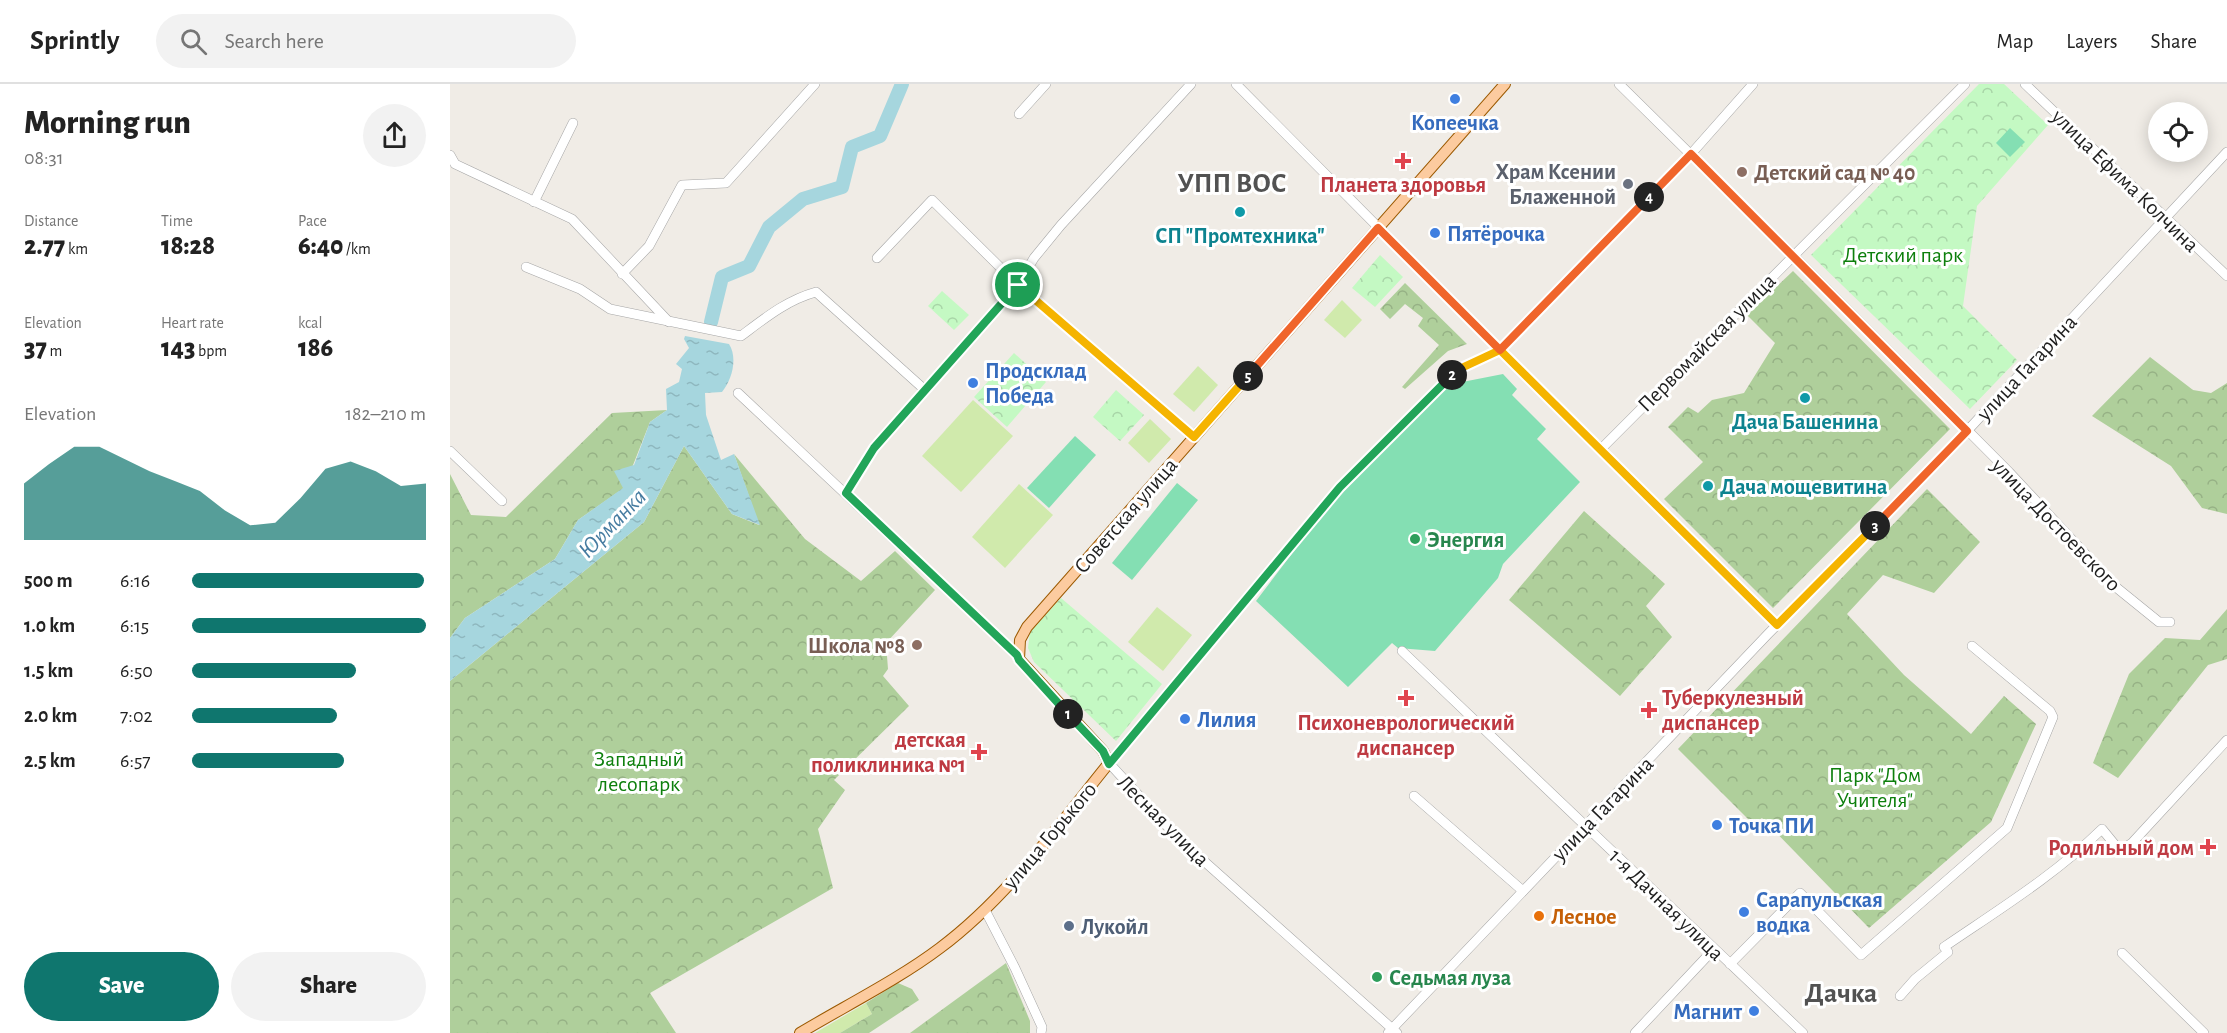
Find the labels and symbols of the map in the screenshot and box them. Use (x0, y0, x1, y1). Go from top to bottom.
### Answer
marker: Копеечка (1448, 92, 1462, 106)
street label: улица Ефима Колчина (2047, 104, 2203, 256)
place label: Копеечка (1411, 112, 1499, 134)
marker: Планета здоровья (1396, 154, 1410, 168)
place label: Храм Ксении Блаженной (1495, 161, 1616, 208)
place label: Детский сад № 40 (1754, 162, 1915, 184)
marker: Детский сад № 40 (1735, 165, 1749, 179)
district label: УПП ВОС (1177, 170, 1287, 198)
place label: Планета здоровья (1320, 174, 1486, 196)
marker: Храм Ксении Блаженной (1621, 177, 1635, 191)
pin: 4 (1634, 182, 1664, 212)
marker: СП "Промтехника" (1233, 205, 1247, 219)
place label: Пятёрочка (1447, 223, 1545, 245)
place label: СП "Промтехника" (1155, 225, 1325, 247)
marker: Пятёрочка (1428, 226, 1442, 240)
park label: Детский парк (1843, 244, 1963, 266)
pin (992, 259, 1043, 310)
street label: Первомайская улица (1633, 269, 1780, 416)
street label: улица Гагарина (1972, 311, 2081, 425)
place label: Продсклад Победа (985, 360, 1087, 407)
pin: 2 (1437, 360, 1467, 390)
pin: 5 (1233, 361, 1263, 391)
marker: Продсклад Победа (966, 376, 980, 390)
marker: Дача Башенина (1798, 391, 1812, 405)
place label: Дача Башенина (1732, 411, 1878, 433)
street label: улица Достоевского (1987, 453, 2125, 595)
street label: Советская улица (1070, 454, 1182, 578)
place label: Дача мощевитина (1720, 476, 1888, 498)
marker: Дача мощевитина (1701, 479, 1715, 493)
water label: Юрманка (574, 485, 651, 563)
pin: 3 (1860, 511, 1890, 541)
place label: Энергия (1427, 529, 1504, 551)
marker: Энергия (1408, 532, 1422, 546)
place label: Школа №8 (808, 635, 905, 657)
marker: Школа №8 (910, 638, 924, 652)
place label: Туберкулезный диспансер (1662, 687, 1804, 734)
marker: Психоневрологический диспансер (1397, 689, 1415, 707)
pin: 1 (1053, 699, 1083, 729)
marker: Туберкулезный диспансер (1640, 701, 1658, 719)
place label: Лилия (1197, 709, 1256, 731)
marker: Лилия (1178, 712, 1192, 726)
place label: Психоневрологический диспансер (1297, 712, 1515, 759)
place label: детская поликлиника №1 (811, 729, 966, 776)
marker: детская поликлиника №1 (970, 743, 988, 761)
park label: Западный лесопарк (594, 748, 684, 795)
street label: улица Гагарина (1547, 752, 1658, 866)
park label: Парк "Дом Учителя" (1829, 764, 1921, 811)
street label: Лесная улица (1113, 771, 1213, 871)
street label: улица Горького (998, 778, 1101, 894)
place label: Точка ПИ (1729, 815, 1815, 837)
marker: Точка ПИ (1710, 818, 1724, 832)
place label: Родильный дом (2048, 837, 2194, 859)
marker: Родильный дом (2199, 838, 2217, 856)
street label: 1-я Дачная улица (1605, 845, 1728, 965)
place label: Сарапульская водка (1756, 889, 1883, 936)
marker: Сарапульская водка (1737, 905, 1751, 919)
place label: Лесное (1551, 906, 1617, 928)
marker: Лесное (1532, 909, 1546, 923)
place label: Лукойл (1081, 916, 1149, 939)
marker: Лукойл (1062, 919, 1076, 933)
place label: Седьмая луза (1389, 967, 1511, 990)
marker: Седьмая луза (1370, 970, 1384, 984)
district label: Дачка (1805, 980, 1877, 1008)
place label: Магнит (1673, 1001, 1742, 1023)
marker: Магнит (1747, 1004, 1761, 1018)

